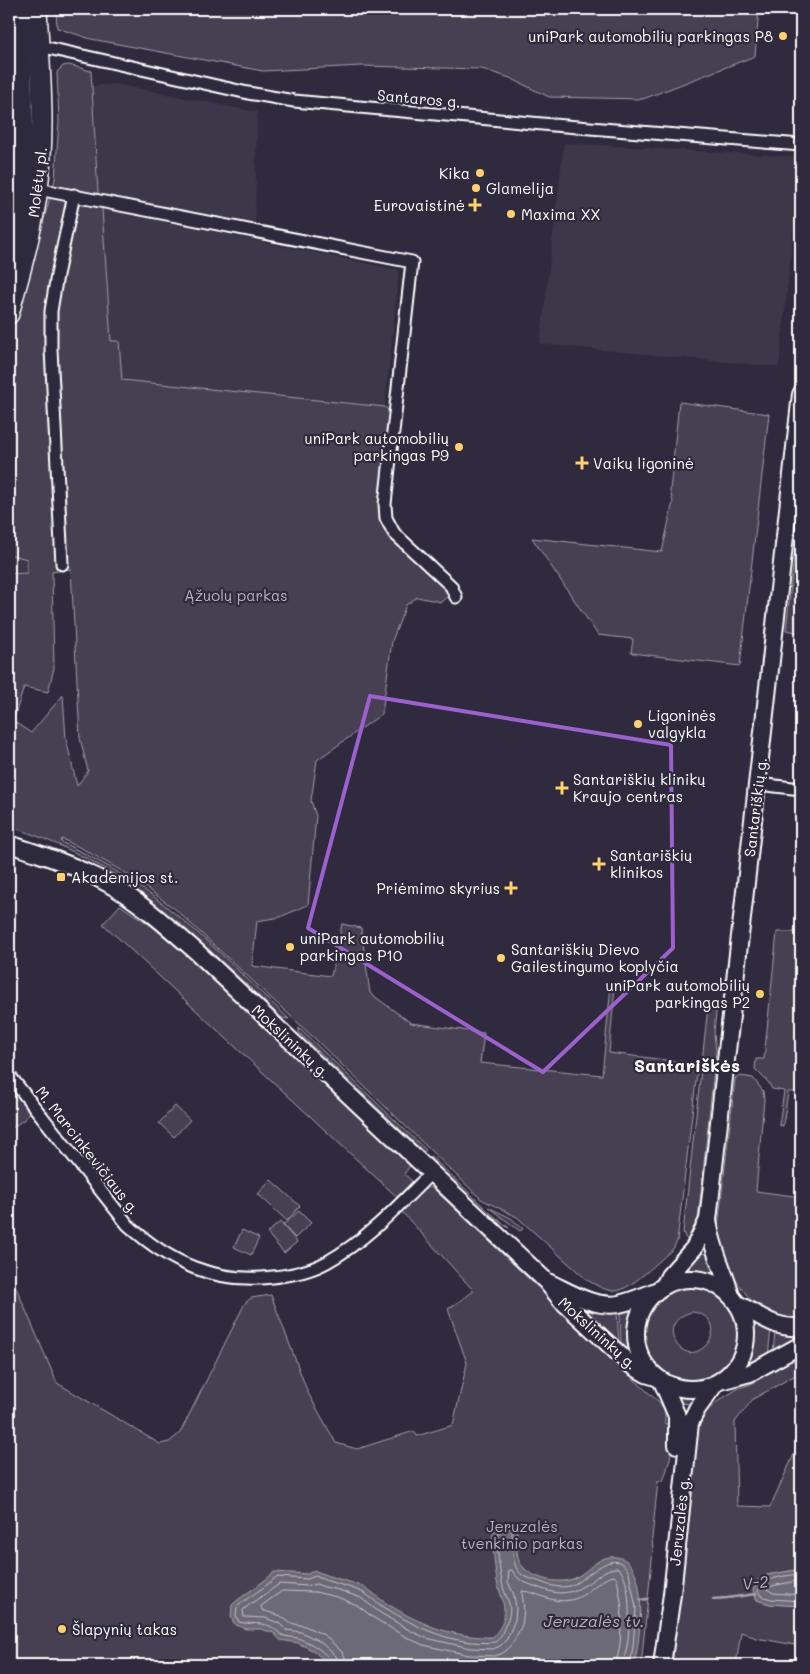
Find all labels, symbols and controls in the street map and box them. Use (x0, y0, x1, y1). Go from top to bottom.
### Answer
place label: uniPark automobilių parkingas P8 (528, 26, 773, 46)
marker: uniPark automobilių parkingas P8 (777, 30, 789, 42)
street label: Santaros g. (376, 84, 462, 112)
street label: Molėtų pl. (23, 146, 51, 218)
place label: Kika (439, 163, 470, 183)
marker: Kika (474, 167, 486, 179)
place label: Glamelija (486, 178, 554, 198)
marker: Glamelija (470, 182, 482, 194)
place label: Eurovaistinė (374, 195, 465, 215)
marker: Eurovaistinė (469, 199, 481, 211)
place label: Maxima XX (521, 204, 601, 224)
marker: Maxima XX (505, 208, 517, 220)
place label: uniPark automobilių parkingas P9 (304, 428, 449, 465)
marker: uniPark automobilių parkingas P9 (453, 441, 465, 453)
place label: Vaikų ligoninė (593, 453, 694, 473)
marker: Vaikų ligoninė (575, 456, 589, 470)
park label: Ąžuolų parkas (184, 585, 288, 605)
place label: Ligoninės valgykla (648, 705, 716, 742)
marker: Ligoninės valgykla (632, 718, 644, 730)
street label: Santariškių g. (739, 756, 771, 858)
place label: Santariškių klinikų Kraujo centras (573, 769, 705, 806)
marker: Santariškių klinikų Kraujo centras (555, 781, 569, 795)
place label: Santariškių klinikos (610, 845, 692, 882)
marker: Santariškių klinikos (592, 857, 606, 871)
place label: Akademijos st. (71, 867, 178, 887)
marker: Akademijos st. (55, 871, 67, 883)
place label: Priėmimo skyrius (377, 878, 500, 898)
marker: Priėmimo skyrius (504, 881, 518, 895)
place label: uniPark automobilių parkingas P10 (300, 928, 445, 965)
place label: Santariškių Dievo Gailestingumo koplyčia (511, 939, 679, 976)
marker: uniPark automobilių parkingas P10 (284, 941, 296, 953)
marker: Santariškių Dievo Gailestingumo koplyčia (495, 952, 507, 964)
place label: uniPark automobilių parkingas P2 (605, 975, 750, 1012)
marker: uniPark automobilių parkingas P2 (754, 988, 766, 1000)
street label: Mokslininkų g. (248, 1000, 334, 1082)
district label: Santariškės (634, 1053, 740, 1077)
street label: M. Marcinkevičiaus g. (32, 1082, 144, 1218)
street label: Mokslininkų g. (554, 1292, 642, 1374)
street label: Jeruzalės g. (664, 1475, 694, 1567)
park label: Jeruzalės tvenkinio parkas (461, 1516, 583, 1553)
water label: V-2 (741, 1570, 769, 1594)
water label: Jeruzalės tv. (544, 1610, 644, 1631)
place label: Šlapynių takas (72, 1619, 177, 1639)
marker: Šlapynių takas (56, 1623, 68, 1635)

